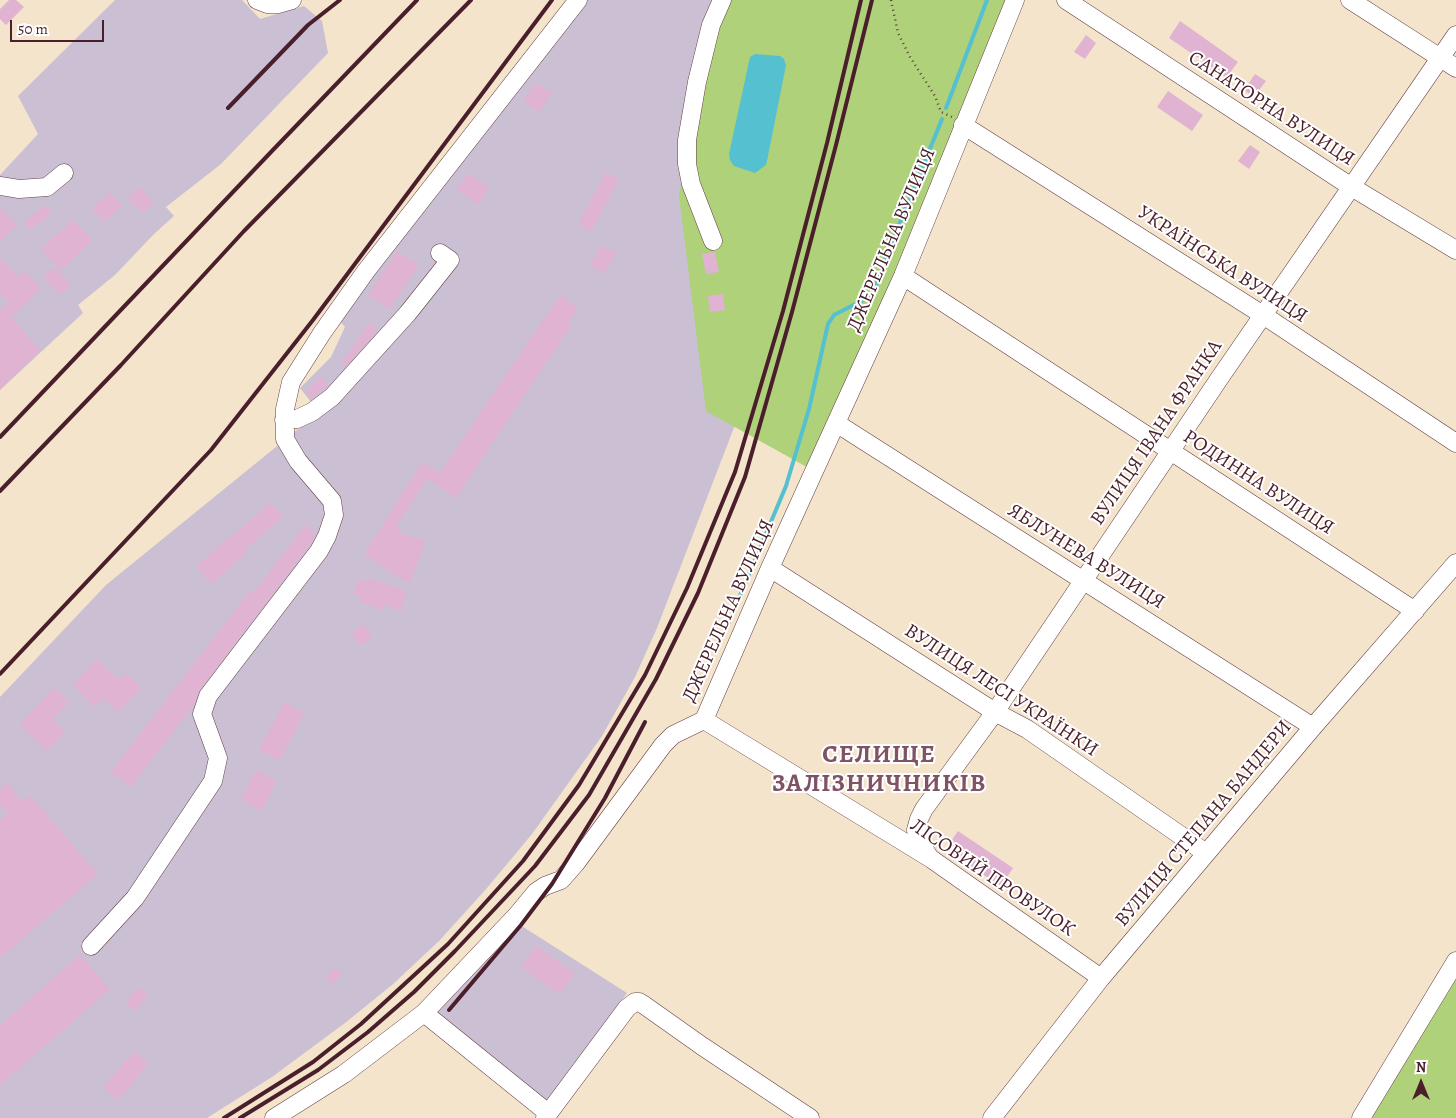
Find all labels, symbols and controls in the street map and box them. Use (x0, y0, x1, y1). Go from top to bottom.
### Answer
scale bar (12, 10, 106, 42)
text: 50 m (18, 19, 48, 39)
street label: САНАТОРНА ВУЛИЦЯ (1183, 46, 1359, 172)
street label: ДЖЕРЕЛЬНА ВУЛИЦЯ (842, 144, 942, 336)
street label: УКРАЇНСЬКА ВУЛИЦЯ (1133, 201, 1311, 329)
street label: ВУЛИЦЯ ІВАНА ФРАНКА (1086, 336, 1228, 530)
street label: РОДИННА ВУЛИЦЯ (1178, 425, 1338, 541)
street label: ЯБЛУНЕВА ВУЛИЦЯ (1003, 499, 1169, 615)
street label: ДЖЕРЕЛЬНА ВУЛИЦЯ (678, 516, 780, 706)
street label: ВУЛИЦЯ ЛЕСІ УКРАЇНКИ (900, 619, 1102, 763)
street label: ВУЛИЦЯ СТЕПАНА БАНДЕРИ (1111, 716, 1297, 932)
district label: СЕЛИЩЕ ЗАЛІЗНИЧНИКІВ (770, 741, 988, 800)
street label: ЛІСОВИЙ ПРОВУЛОК (905, 814, 1079, 942)
north arrow (1396, 1058, 1446, 1108)
text: N (1416, 1058, 1426, 1077)

